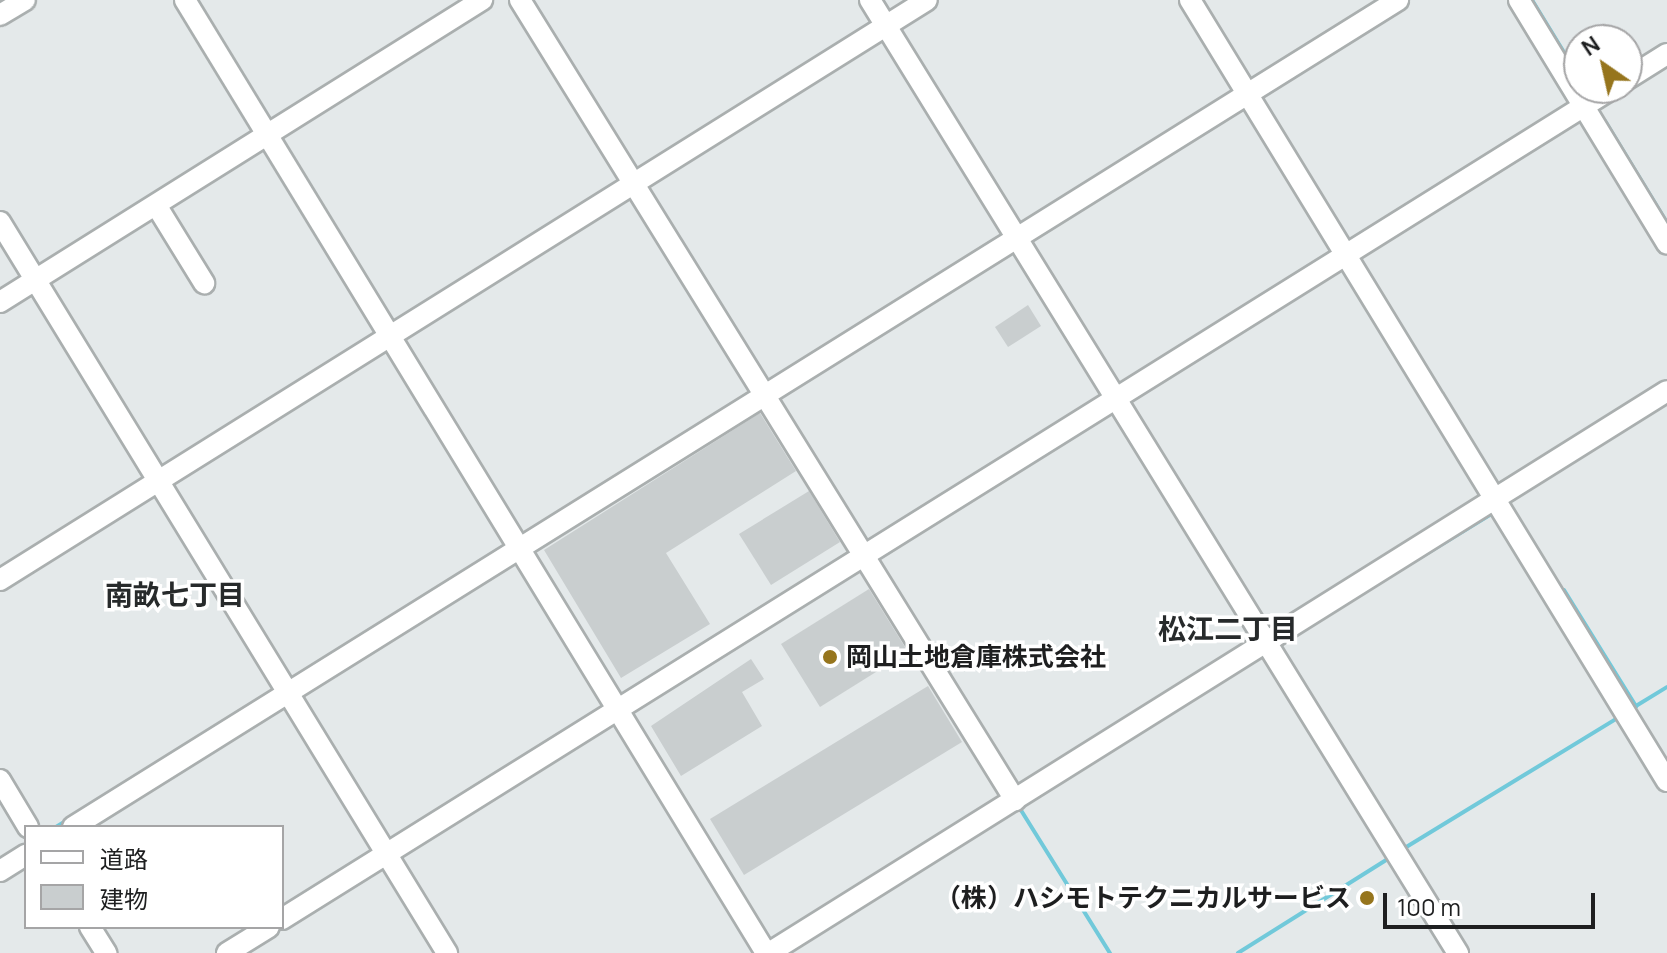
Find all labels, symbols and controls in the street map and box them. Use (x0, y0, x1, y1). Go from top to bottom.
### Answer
north arrow (1563, 24, 1643, 104)
text: N (1576, 29, 1606, 63)
district label: 南畝七丁目 (105, 577, 245, 611)
district label: 松江二丁目 (1158, 611, 1298, 645)
place label: 岡山土地倉庫株式会社 (846, 641, 1106, 673)
marker: 岡山土地倉庫株式会社 (821, 648, 839, 666)
legend (24, 825, 284, 929)
text: 道路 (100, 842, 148, 875)
scale bar (1387, 877, 1599, 927)
text: 建物 (100, 882, 148, 915)
place label: （株）ハシモトテクニカルサービス (935, 882, 1351, 914)
marker: （株）ハシモトテクニカルサービス (1358, 889, 1376, 907)
text: 100 m (1397, 890, 1461, 923)

